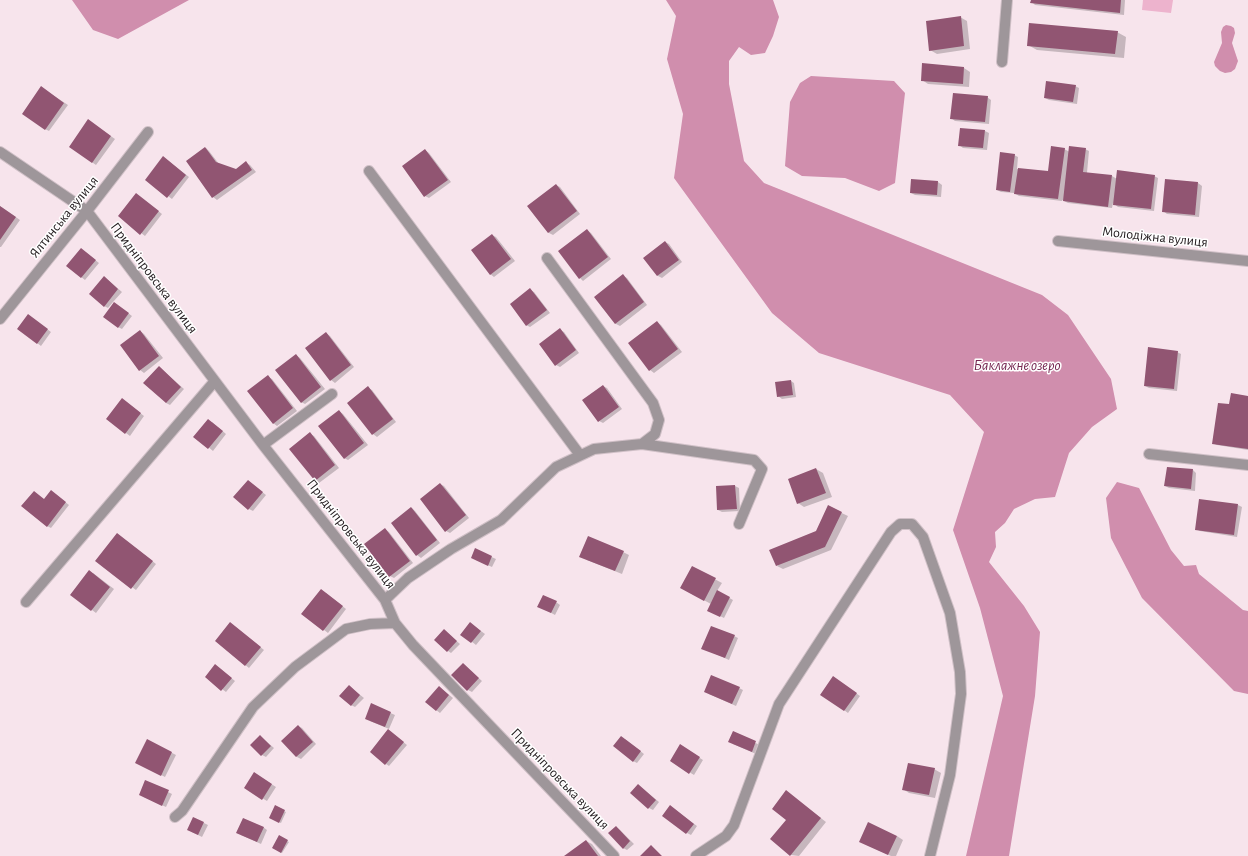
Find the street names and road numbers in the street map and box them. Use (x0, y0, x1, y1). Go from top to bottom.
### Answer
street label: Ялтинська вулиця (26, 173, 102, 261)
street label: Придніпровська вулиця (107, 219, 201, 337)
street label: Молодіжна вулиця (1101, 223, 1209, 251)
street label: Придніпровська вулиця (303, 476, 399, 592)
street label: Придніпровська вулиця (507, 725, 613, 833)

